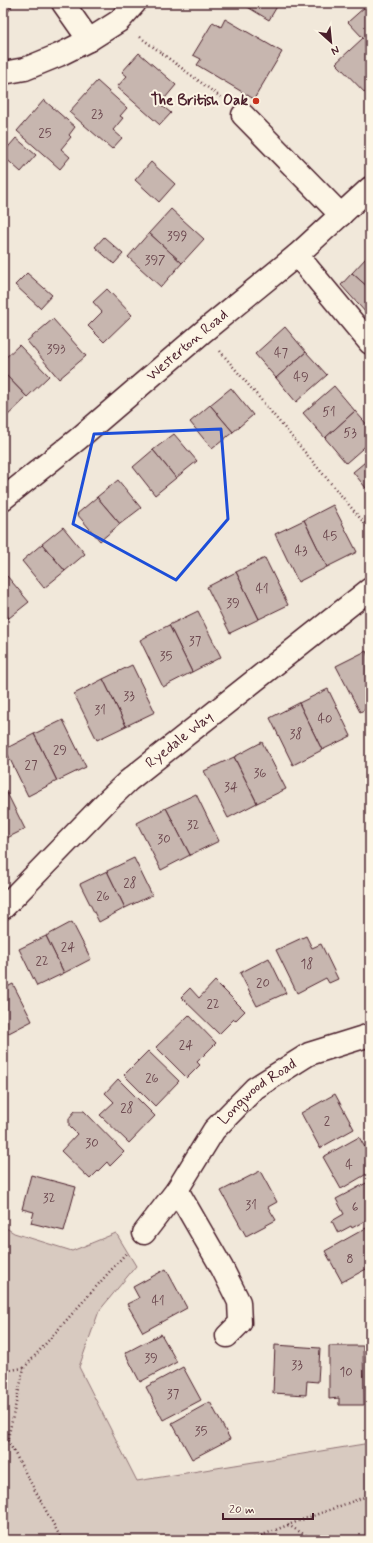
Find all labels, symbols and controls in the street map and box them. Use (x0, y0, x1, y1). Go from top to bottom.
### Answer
north arrow (311, 22, 351, 62)
text: N (329, 42, 342, 58)
place label: The British Oak (151, 91, 248, 111)
marker: The British Oak (251, 96, 261, 106)
house number: 23 (91, 106, 103, 123)
house number: 25 (38, 125, 52, 142)
house number: 399 (167, 228, 187, 245)
house number: 397 (145, 252, 165, 269)
street label: Westerton Road (142, 305, 232, 386)
house number: 393 (47, 341, 66, 358)
house number: 47 (274, 345, 289, 362)
house number: 49 (293, 369, 309, 386)
house number: 51 (322, 404, 336, 421)
house number: 53 (343, 425, 357, 442)
house number: 45 (323, 528, 337, 545)
house number: 43 (294, 543, 308, 560)
house number: 41 (255, 581, 269, 598)
house number: 39 (226, 595, 240, 612)
house number: 37 (189, 633, 202, 650)
house number: 35 (160, 648, 172, 665)
house number: 33 (123, 688, 135, 705)
house number: 31 (94, 702, 106, 719)
street label: Ryedale Way (142, 707, 218, 773)
house number: 40 (317, 711, 333, 728)
house number: 38 (289, 726, 303, 743)
house number: 29 (53, 742, 67, 759)
house number: 27 (25, 757, 38, 774)
house number: 36 (253, 765, 267, 782)
house number: 34 (224, 779, 238, 796)
house number: 32 (187, 817, 200, 834)
house number: 30 (157, 831, 171, 848)
house number: 28 (123, 875, 137, 892)
house number: 26 (96, 888, 110, 905)
house number: 24 (61, 939, 75, 956)
house number: 22 (35, 953, 49, 970)
house number: 18 (301, 956, 313, 973)
house number: 20 (256, 975, 270, 992)
house number: 22 (206, 996, 220, 1013)
house number: 24 (179, 1037, 193, 1054)
street label: Longwood Road (214, 1054, 301, 1130)
house number: 26 (145, 1070, 159, 1087)
house number: 28 (120, 1100, 134, 1117)
house number: 2 (324, 1113, 331, 1130)
house number: 30 (85, 1135, 99, 1152)
house number: 4 (345, 1157, 353, 1174)
house number: 32 (43, 1190, 56, 1207)
house number: 31 (245, 1197, 257, 1214)
house number: 6 (352, 1199, 359, 1216)
house number: 8 (346, 1251, 354, 1268)
house number: 41 (151, 1293, 165, 1310)
house number: 39 (144, 1350, 158, 1367)
house number: 33 (291, 1357, 303, 1374)
house number: 10 (339, 1364, 353, 1381)
house number: 37 (167, 1386, 180, 1403)
house number: 35 (195, 1423, 207, 1440)
scale bar (223, 1495, 313, 1521)
text: 20 m (229, 1502, 255, 1518)

